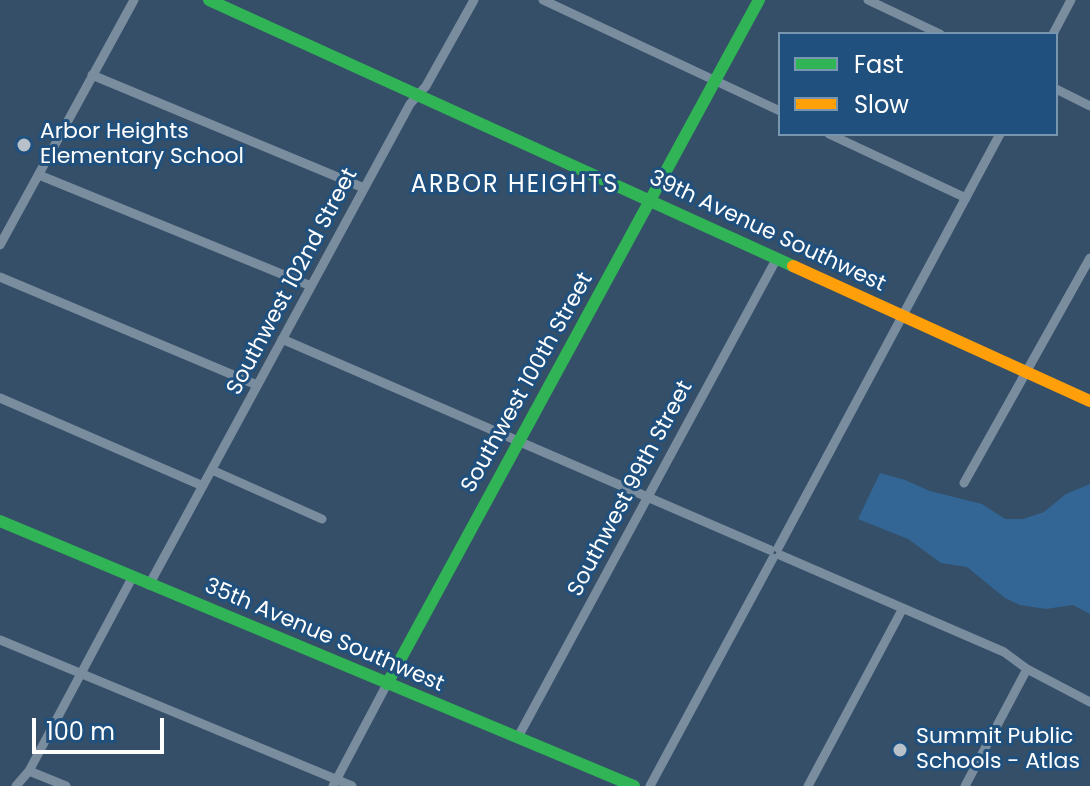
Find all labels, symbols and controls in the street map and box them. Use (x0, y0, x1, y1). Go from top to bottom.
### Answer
legend (778, 32, 1058, 136)
text: Fast (854, 48, 904, 81)
text: Slow (854, 88, 909, 121)
place label: Arbor Heights Elementary School (40, 119, 244, 170)
marker: Arbor Heights Elementary School (15, 136, 33, 154)
street label: Southwest 102nd Street (222, 164, 364, 400)
street label: 39th Avenue Southwest (645, 166, 889, 298)
district label: ARBOR HEIGHTS (411, 172, 619, 200)
street label: Southwest 100th Street (457, 268, 599, 498)
street label: Southwest 99th Street (563, 377, 699, 601)
street label: 35th Avenue Southwest (200, 574, 448, 698)
scale bar (36, 702, 168, 752)
text: 100 m (46, 715, 115, 748)
place label: Summit Public Schools - Atlas (916, 724, 1080, 776)
marker: Summit Public Schools - Atlas (891, 741, 909, 759)

